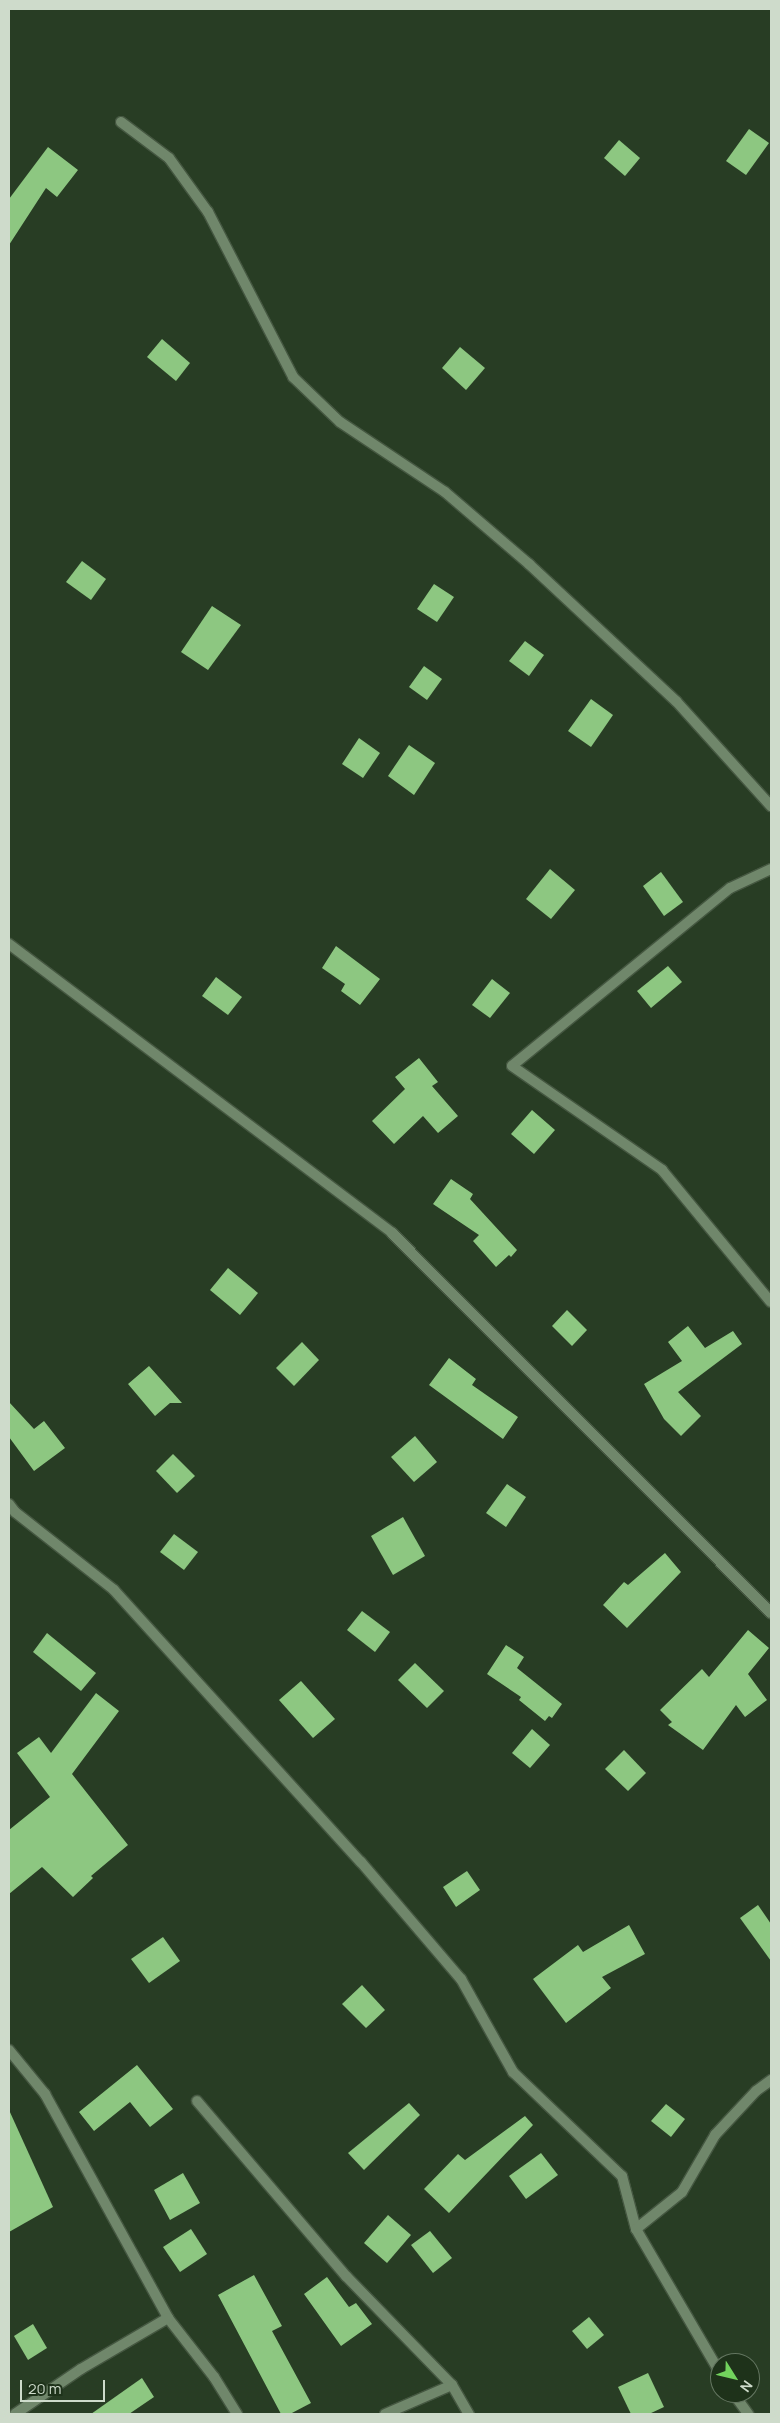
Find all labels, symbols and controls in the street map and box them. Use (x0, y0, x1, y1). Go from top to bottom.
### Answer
north arrow (710, 2353, 760, 2403)
scale bar (22, 2370, 108, 2402)
text: N (736, 2377, 757, 2396)
text: 20 m (28, 2378, 61, 2399)

